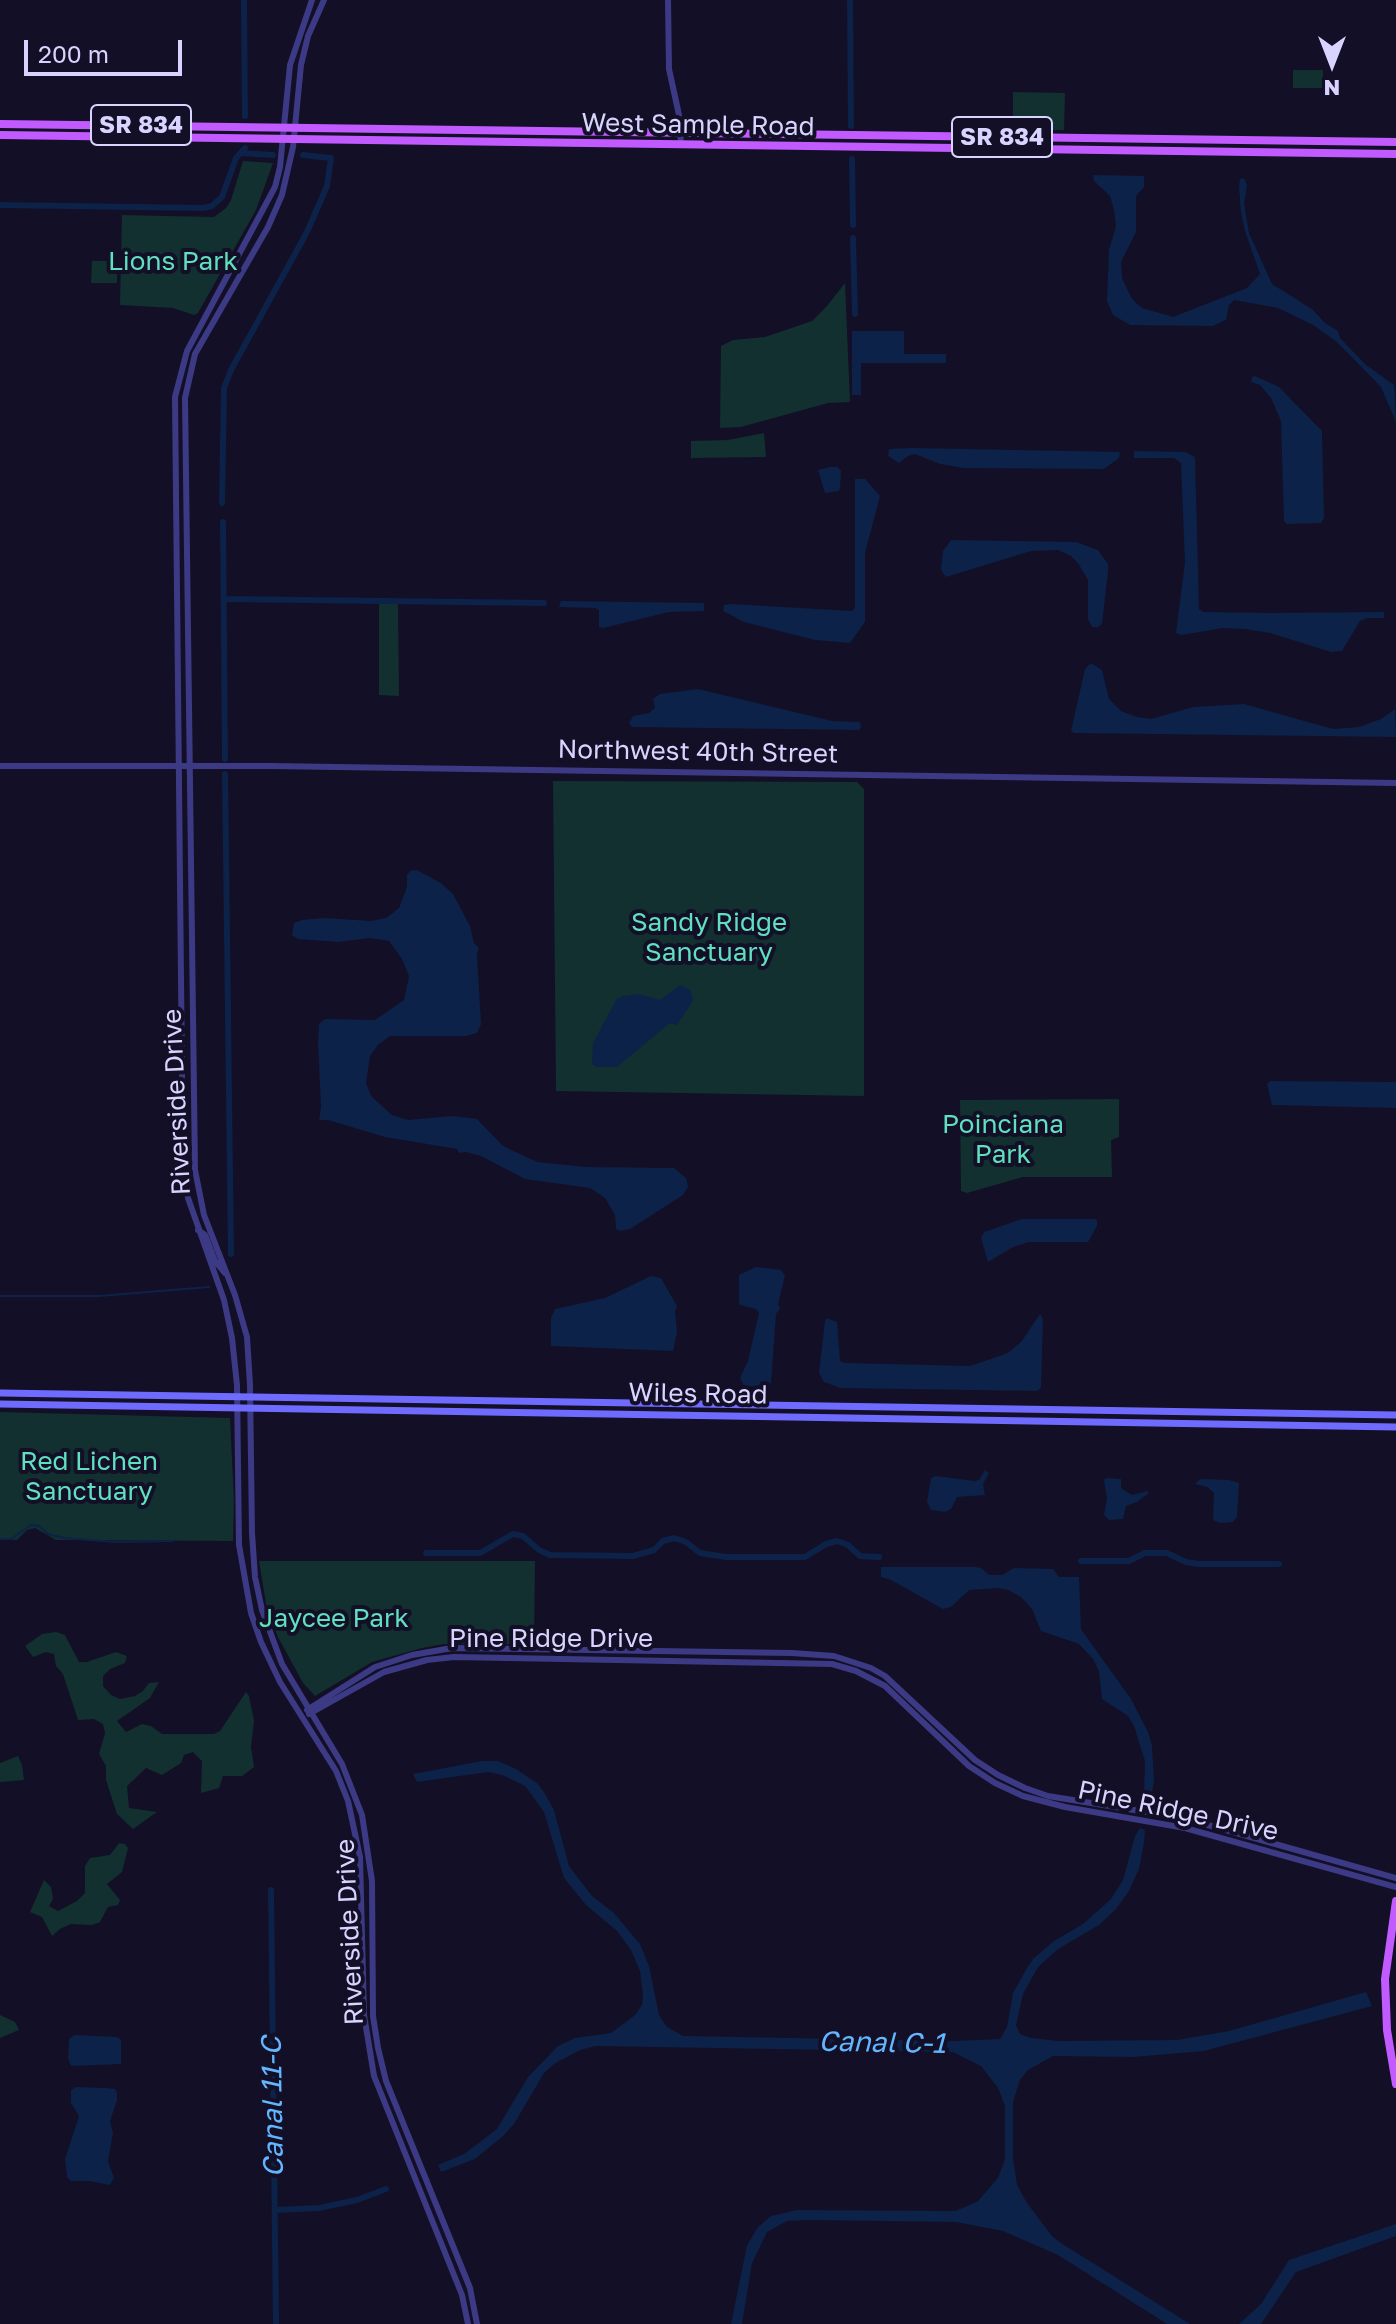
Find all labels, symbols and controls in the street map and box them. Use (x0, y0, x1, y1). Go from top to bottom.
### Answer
scale bar (28, 24, 186, 74)
north arrow (1292, 24, 1372, 104)
text: 200 m (38, 39, 109, 68)
text: N (1324, 75, 1340, 102)
road number: SR 834 (91, 105, 191, 145)
street label: West Sample Road (581, 107, 815, 143)
road number: SR 834 (952, 117, 1052, 157)
park label: Lions Park (108, 246, 238, 278)
street label: Northwest 40th Street (557, 734, 839, 770)
park label: Sandy Ridge Sanctuary (631, 907, 787, 968)
street label: Riverside Drive (157, 1008, 197, 1196)
park label: Poinciana Park (942, 1109, 1064, 1170)
street label: Wiles Road (628, 1377, 768, 1411)
park label: Red Lichen Sanctuary (20, 1446, 158, 1508)
park label: Jaycee Park (259, 1603, 409, 1635)
street label: Pine Ridge Drive (449, 1623, 653, 1655)
street label: Pine Ridge Drive (1075, 1775, 1281, 1847)
street label: Riverside Drive (330, 1838, 370, 2026)
water label: Canal C-1 (818, 2025, 946, 2061)
water label: Canal 11-C (255, 2036, 291, 2178)

